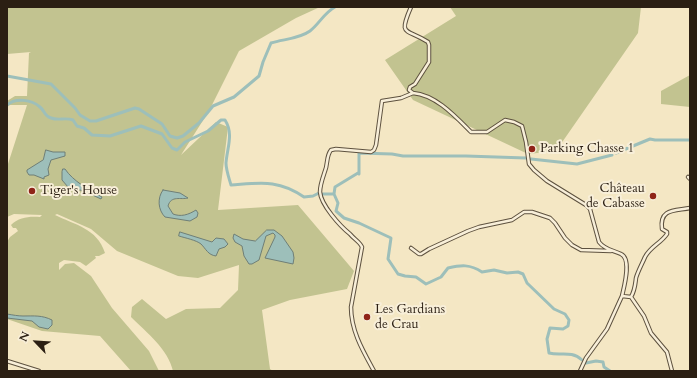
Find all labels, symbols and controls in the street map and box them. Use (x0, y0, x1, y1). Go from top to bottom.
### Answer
place label: Parking Chasse 1 (540, 141, 634, 157)
marker: Parking Chasse 1 (527, 144, 537, 154)
place label: Château de Cabasse (586, 181, 645, 212)
place label: Tiger's House (40, 183, 117, 199)
marker: Tiger's House (27, 186, 37, 196)
marker: Château de Cabasse (648, 191, 658, 201)
place label: Les Gardians de Crau (375, 302, 445, 333)
marker: Les Gardians de Crau (362, 312, 372, 322)
north arrow (16, 322, 56, 362)
text: N (16, 329, 33, 344)

